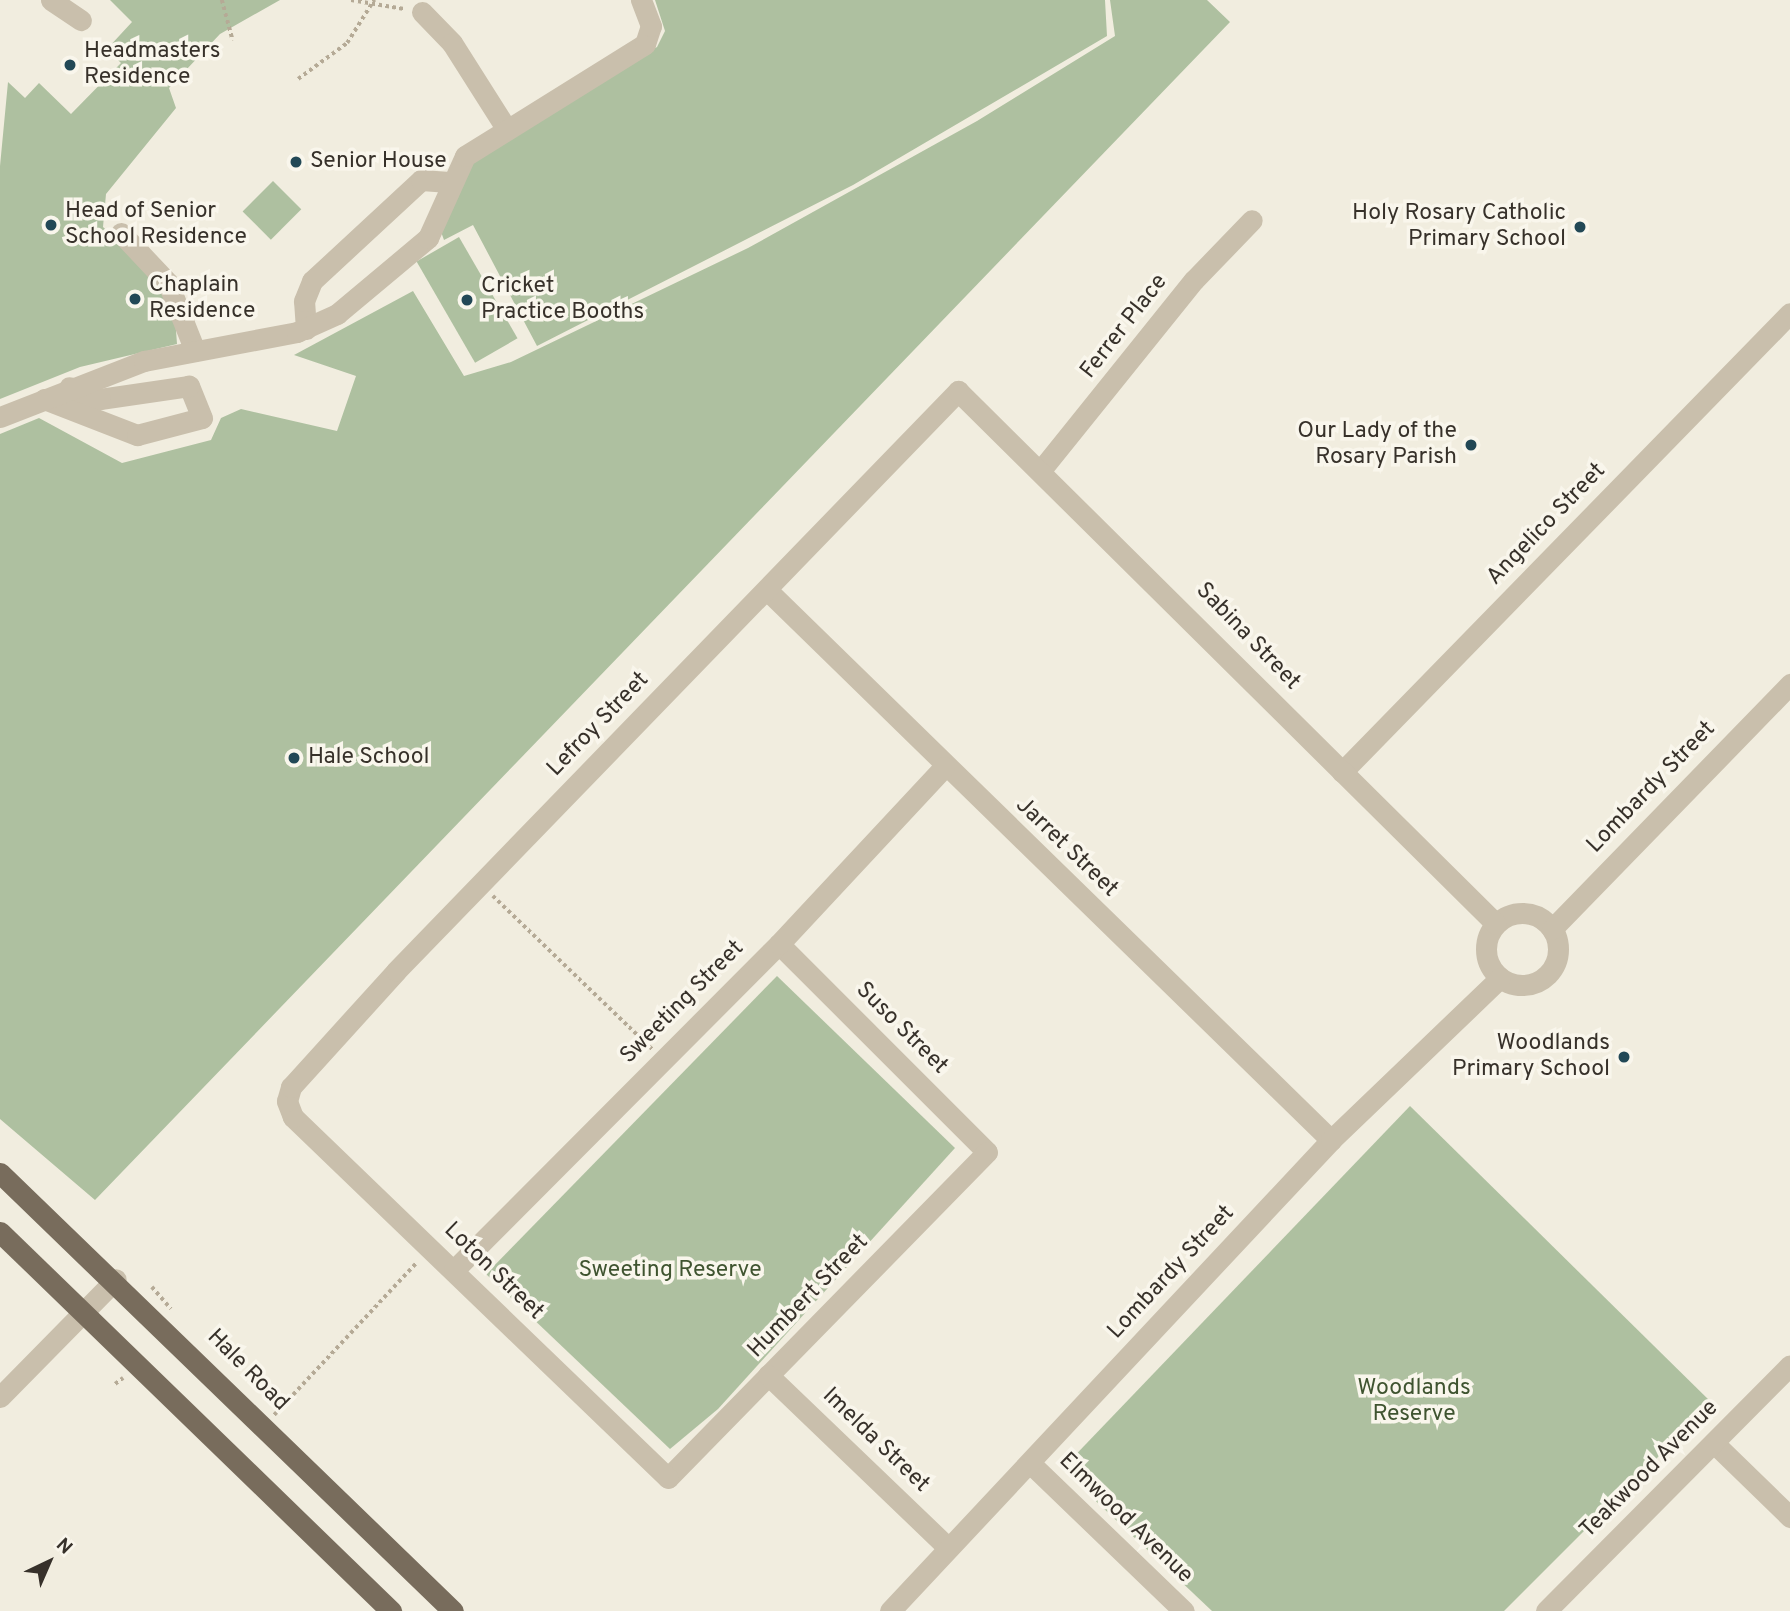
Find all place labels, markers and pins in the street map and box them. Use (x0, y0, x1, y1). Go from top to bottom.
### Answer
place label: Headmasters Residence (84, 38, 221, 92)
marker: Headmasters Residence (62, 57, 78, 73)
place label: Senior House (310, 148, 447, 176)
marker: Senior House (288, 154, 304, 170)
place label: Head of Senior School Residence (65, 198, 247, 252)
place label: Holy Rosary Catholic Primary School (1352, 200, 1566, 254)
marker: Head of Senior School Residence (43, 217, 59, 233)
marker: Holy Rosary Catholic Primary School (1572, 219, 1588, 235)
place label: Chaplain Residence (149, 272, 255, 326)
place label: Cricket Practice Booths (481, 273, 644, 327)
marker: Chaplain Residence (127, 291, 143, 307)
marker: Cricket Practice Booths (459, 292, 475, 308)
place label: Our Lady of the Rosary Parish (1297, 418, 1457, 472)
marker: Our Lady of the Rosary Parish (1463, 437, 1479, 453)
place label: Hale School (308, 744, 430, 772)
marker: Hale School (286, 750, 302, 766)
place label: Woodlands Primary School (1452, 1030, 1610, 1084)
marker: Woodlands Primary School (1616, 1049, 1632, 1065)

